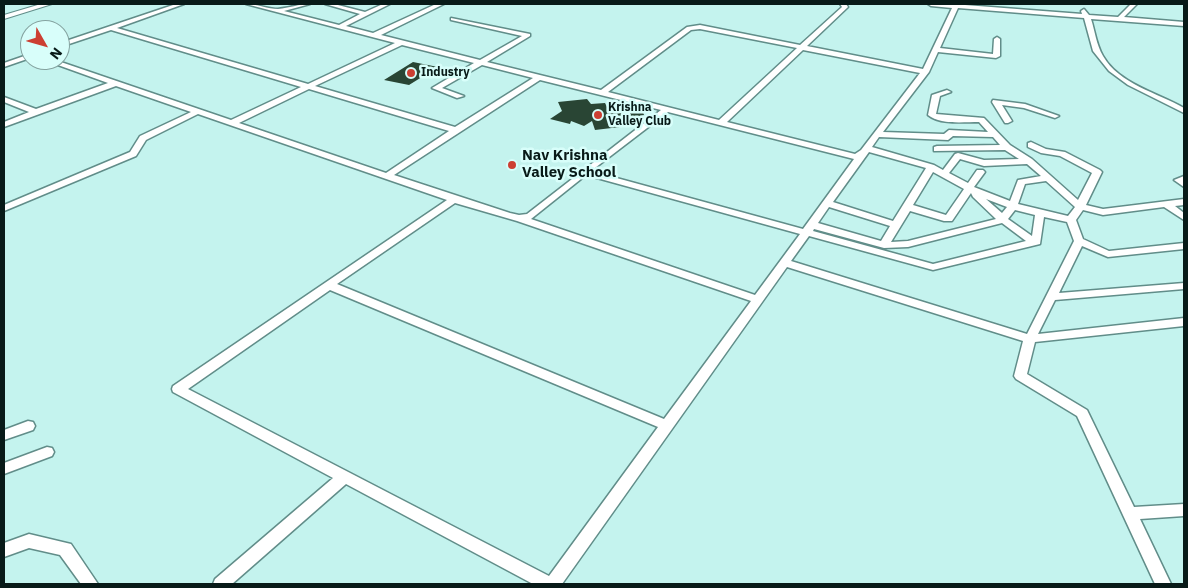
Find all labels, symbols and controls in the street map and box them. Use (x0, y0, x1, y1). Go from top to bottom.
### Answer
north arrow (20, 20, 70, 70)
text: N (46, 44, 66, 63)
place label: Industry (421, 66, 470, 80)
marker: Industry (405, 67, 417, 79)
place label: Krishna Valley Club (608, 101, 671, 129)
marker: Krishna Valley Club (592, 109, 604, 121)
place label: Nav Krishna Valley School (522, 147, 616, 182)
marker: Nav Krishna Valley School (506, 159, 518, 171)

